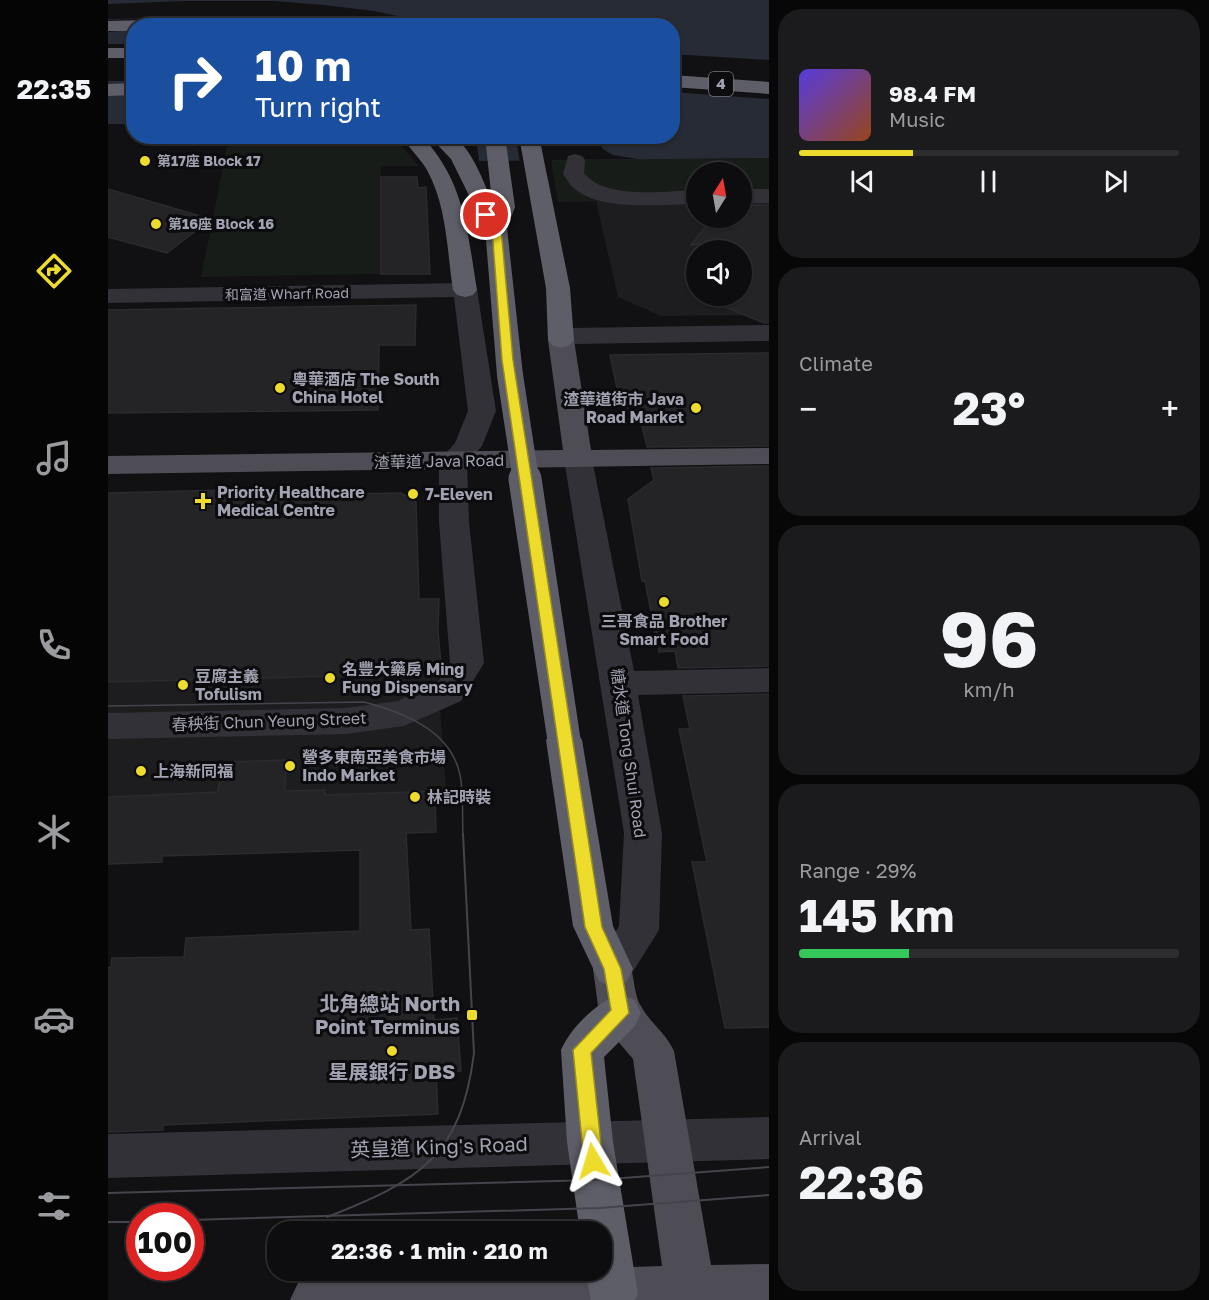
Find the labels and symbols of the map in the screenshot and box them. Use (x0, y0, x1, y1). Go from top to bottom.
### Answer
road number: 4 (709, 72, 733, 96)
place label: 第17座 Block 17 (157, 152, 261, 169)
marker: 第17座 Block 17 (138, 154, 152, 168)
north arrow (686, 162, 752, 228)
pin (460, 189, 511, 240)
place label: 第16座 Block 16 (168, 215, 274, 232)
marker: 第16座 Block 16 (149, 217, 163, 231)
street label: 和富道 Wharf Road (225, 284, 349, 303)
place label: 粵華酒店 The South China Hotel (292, 369, 439, 407)
marker: 粵華酒店 The South China Hotel (273, 381, 287, 395)
place label: 渣華道街市 Java Road Market (564, 389, 684, 427)
marker: 渣華道街市 Java Road Market (689, 401, 703, 415)
street label: 渣華道 Java Road (374, 450, 504, 472)
place label: Priority Healthcare Medical Centre (217, 482, 365, 520)
place label: 7-Eleven (425, 484, 493, 504)
marker: 7-Eleven (406, 487, 420, 501)
marker: Priority Healthcare Medical Centre (194, 492, 212, 510)
marker: 三哥食品 Brother Smart Food (657, 595, 671, 609)
place label: 三哥食品 Brother Smart Food (601, 611, 727, 649)
place label: 名豐大藥房 Ming Fung Dispensary (342, 659, 473, 697)
place label: 豆腐主義 Tofulism (195, 666, 262, 704)
street label: 糖水道 Tong Shui Road (607, 667, 651, 839)
marker: 名豐大藥房 Ming Fung Dispensary (323, 671, 337, 685)
marker: 豆腐主義 Tofulism (176, 678, 190, 692)
street label: 春秧街 Chun Yeung Street (171, 708, 367, 734)
place label: 營多東南亞美食市場 Indo Market (302, 747, 446, 785)
marker: 營多東南亞美食市場 Indo Market (283, 759, 297, 773)
place label: 上海新同福 (153, 761, 233, 781)
marker: 上海新同福 (134, 764, 148, 778)
place label: 林記時裝 (427, 787, 491, 807)
marker: 林記時裝 (408, 790, 422, 804)
place label: 北角總站 North Point Terminus (315, 991, 460, 1038)
marker: 北角總站 North Point Terminus (465, 1008, 479, 1022)
marker: 星展銀行 DBS (385, 1044, 399, 1058)
place label: 星展銀行 DBS (329, 1059, 455, 1083)
position arrow (561, 1129, 625, 1193)
street label: 英皇道 King's Road (350, 1131, 528, 1161)
speed limit sign: 100 (126, 1203, 204, 1281)

